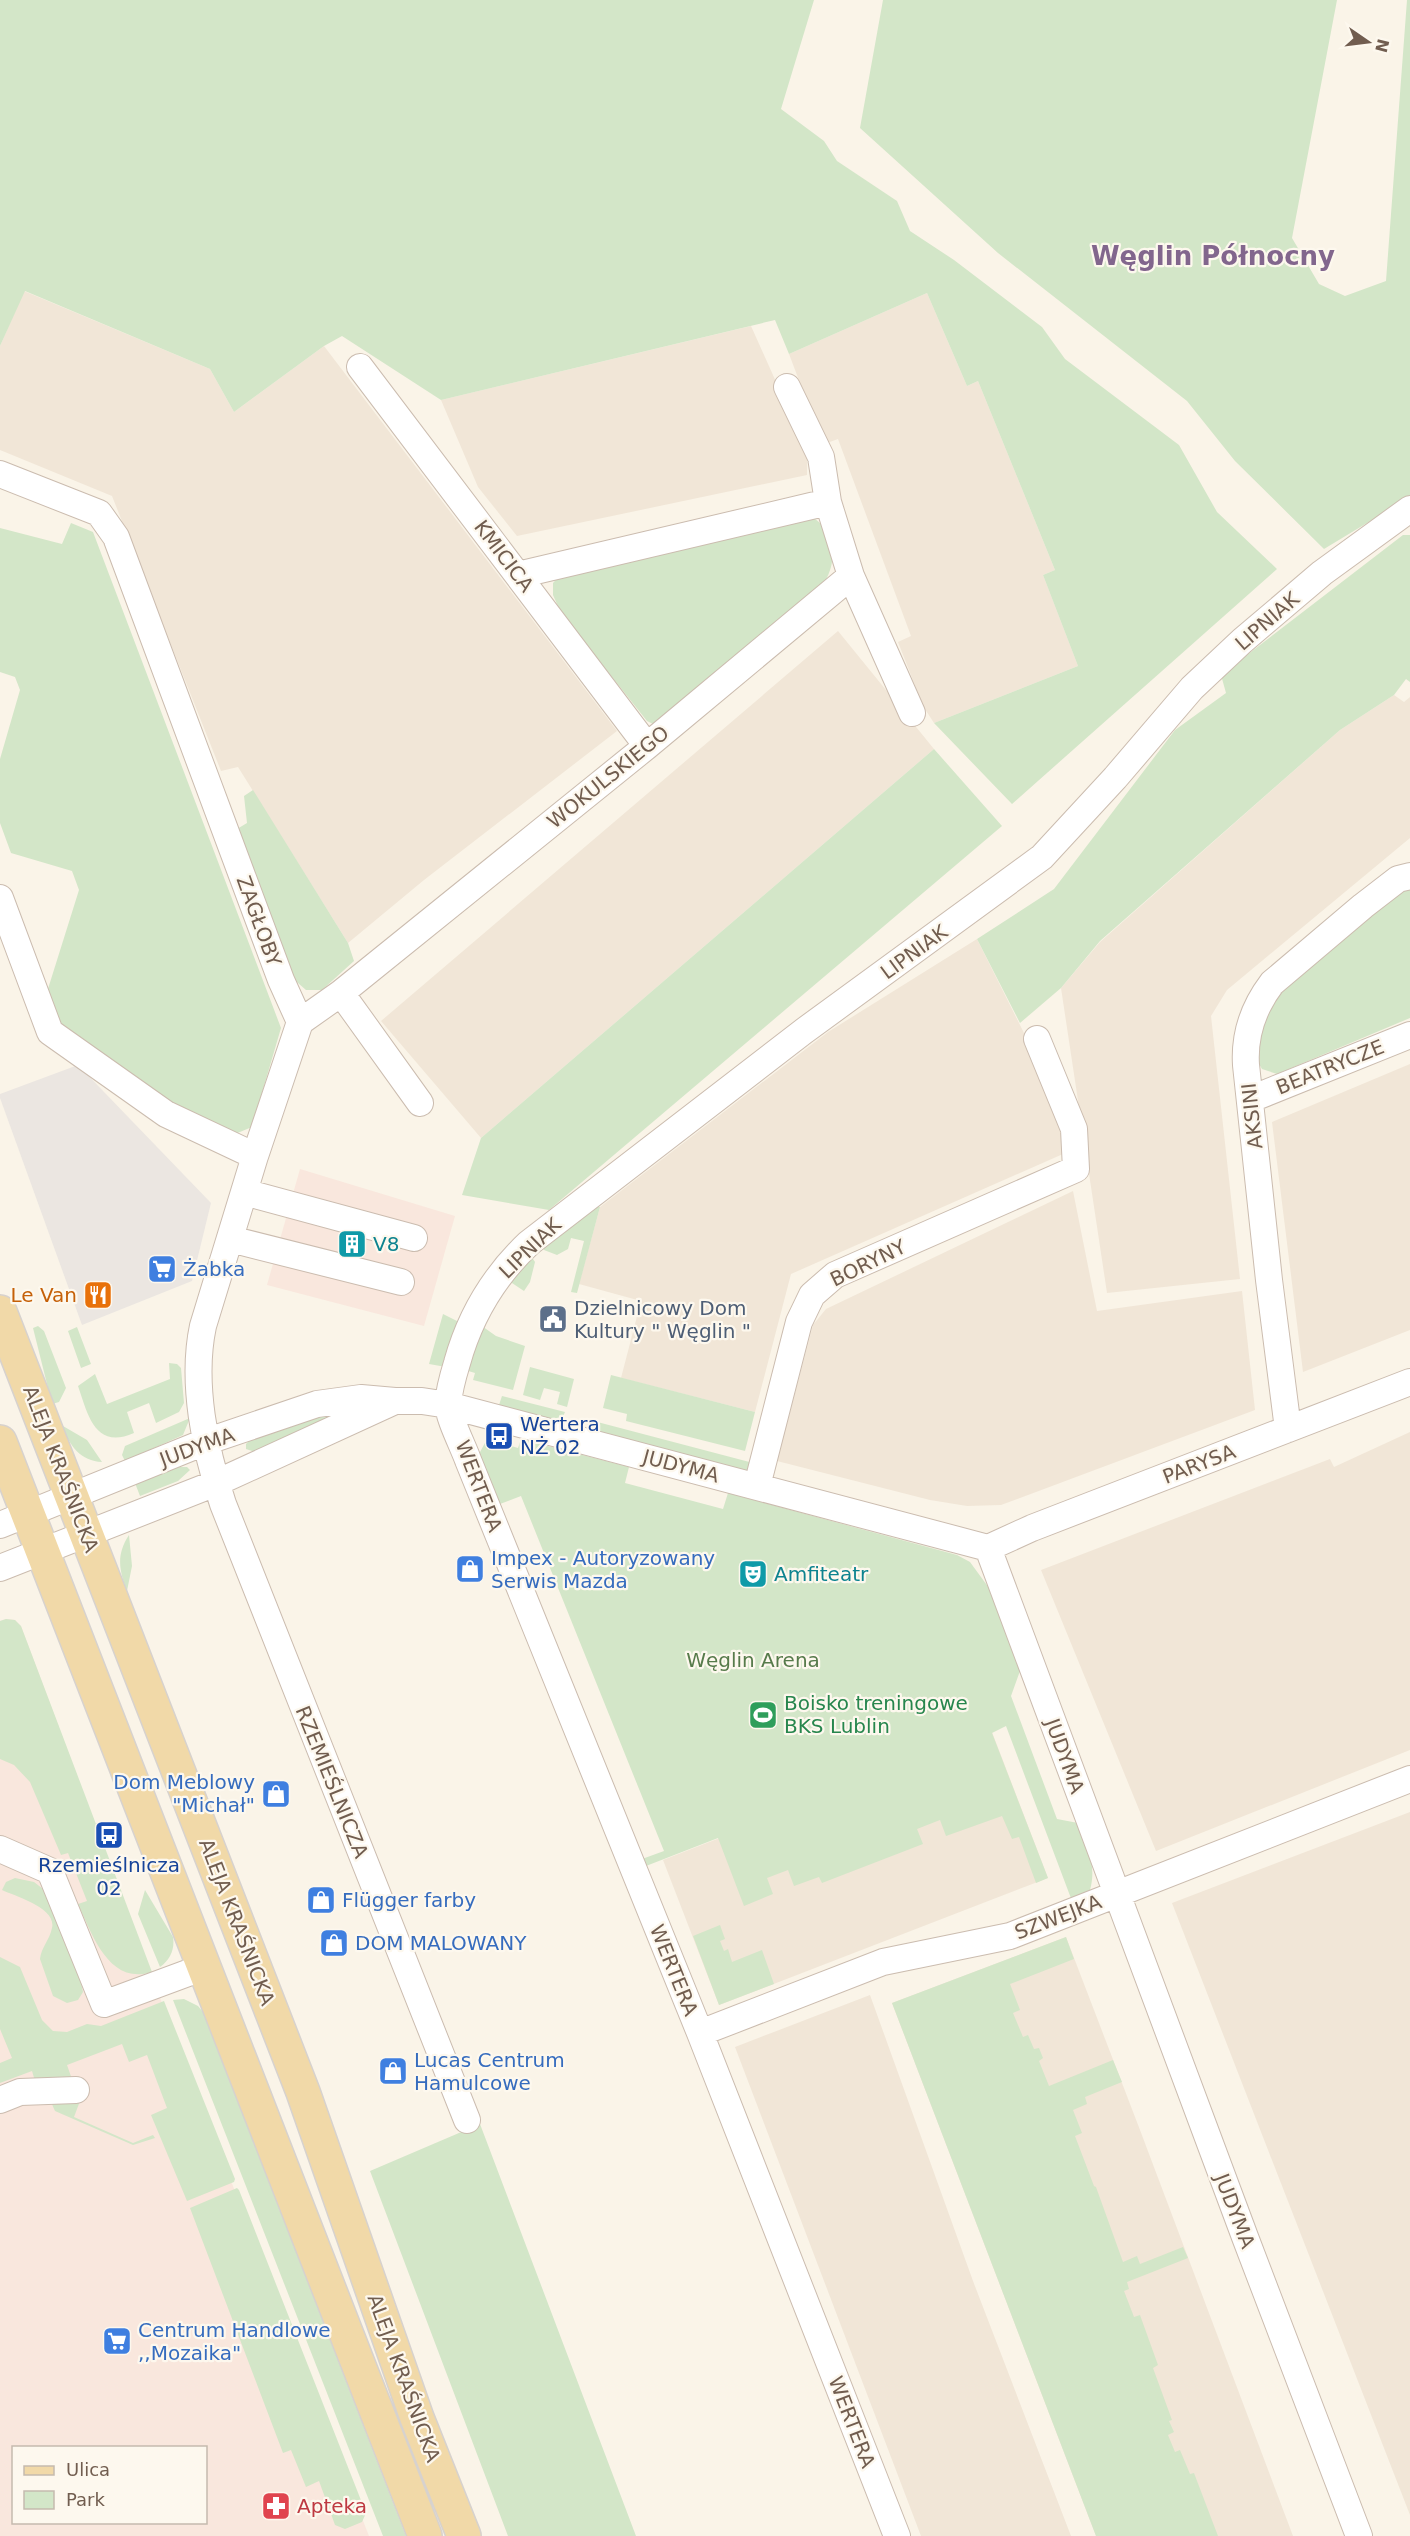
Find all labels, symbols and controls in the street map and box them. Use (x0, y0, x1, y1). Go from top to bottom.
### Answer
north arrow (1338, 12, 1398, 72)
text: N (1371, 37, 1393, 54)
district label: Węglin Północny (1091, 241, 1335, 271)
street label: KMICICA (469, 515, 539, 597)
street label: LIPNIAK (1230, 586, 1305, 655)
street label: WOKULSKIEGO (542, 721, 674, 833)
street label: ZAGŁOBY (232, 873, 287, 970)
street label: LIPNIAK (876, 919, 953, 984)
street label: BEATRYCZE (1272, 1034, 1388, 1100)
street label: AKSINI (1237, 1082, 1267, 1150)
street label: LIPNIAK (494, 1212, 567, 1283)
building icon: V8 (336, 1228, 368, 1260)
place label: V8 (373, 1232, 399, 1256)
street label: BORYNY (826, 1234, 910, 1292)
supermarket icon: Żabka (146, 1253, 178, 1285)
place label: Żabka (183, 1257, 245, 1281)
restaurant icon: Le Van (82, 1279, 114, 1311)
place label: Le Van (10, 1283, 77, 1307)
place label: Dzielnicowy Dom Kultury " Węglin " (574, 1296, 751, 1343)
public building icon: Dzielnicowy Dom Kultury " Węglin " (537, 1303, 569, 1335)
street label: ALEJA KRAŚNICKA (18, 1382, 104, 1556)
place label: Wertera NŻ 02 (520, 1412, 600, 1459)
bus stop icon: Wertera NŻ 02 (483, 1420, 515, 1452)
street label: JUDYMA (154, 1422, 238, 1472)
street label: WERTERA (451, 1437, 508, 1536)
street label: PARYSA (1159, 1439, 1239, 1489)
street label: JUDYMA (638, 1444, 722, 1488)
place label: Impex - Autoryzowany Serwis Mazda (491, 1546, 715, 1593)
shop icon: Impex - Autoryzowany Serwis Mazda (454, 1553, 486, 1585)
theatre icon: Amfiteatr (737, 1558, 769, 1590)
place label: Amfiteatr (774, 1562, 869, 1586)
park label: Węglin Arena (686, 1648, 820, 1672)
place label: Boisko treningowe BKS Lublin (784, 1691, 968, 1738)
sports icon: Boisko treningowe BKS Lublin (747, 1699, 779, 1731)
street label: RZEMIEŚLNICZA (291, 1702, 374, 1862)
street label: JUDYMA (1040, 1713, 1090, 1797)
place label: Dom Meblowy "Michał" (113, 1770, 255, 1817)
shop icon: Dom Meblowy "Michał" (260, 1778, 292, 1810)
bus stop icon: Rzemieślnicza 02 (93, 1819, 125, 1851)
street label: ALEJA KRAŚNICKA (194, 1835, 280, 2009)
place label: Rzemieślnicza 02 (38, 1853, 180, 1900)
shop icon: Flügger farby (305, 1884, 337, 1916)
place label: Flügger farby (342, 1888, 476, 1912)
street label: SZWEJKA (1011, 1889, 1105, 1945)
street label: WERTERA (645, 1921, 703, 2020)
shop icon: DOM MALOWANY (318, 1927, 350, 1959)
place label: DOM MALOWANY (355, 1931, 527, 1955)
place label: Lucas Centrum Hamulcowe (414, 2048, 565, 2095)
shop icon: Lucas Centrum Hamulcowe (377, 2055, 409, 2087)
street label: JUDYMA (1209, 2168, 1260, 2252)
street label: ALEJA KRAŚNICKA (362, 2291, 446, 2466)
place label: Centrum Handlowe ,,Mozaika" (138, 2318, 331, 2365)
supermarket icon: Centrum Handlowe ,,Mozaika" (101, 2325, 133, 2357)
street label: WERTERA (824, 2373, 881, 2472)
legend (12, 2446, 207, 2524)
text: Ulica (66, 2459, 110, 2480)
text: Park (66, 2489, 105, 2510)
pharmacy icon: Apteka (260, 2490, 292, 2522)
place label: Apteka (297, 2494, 367, 2518)

